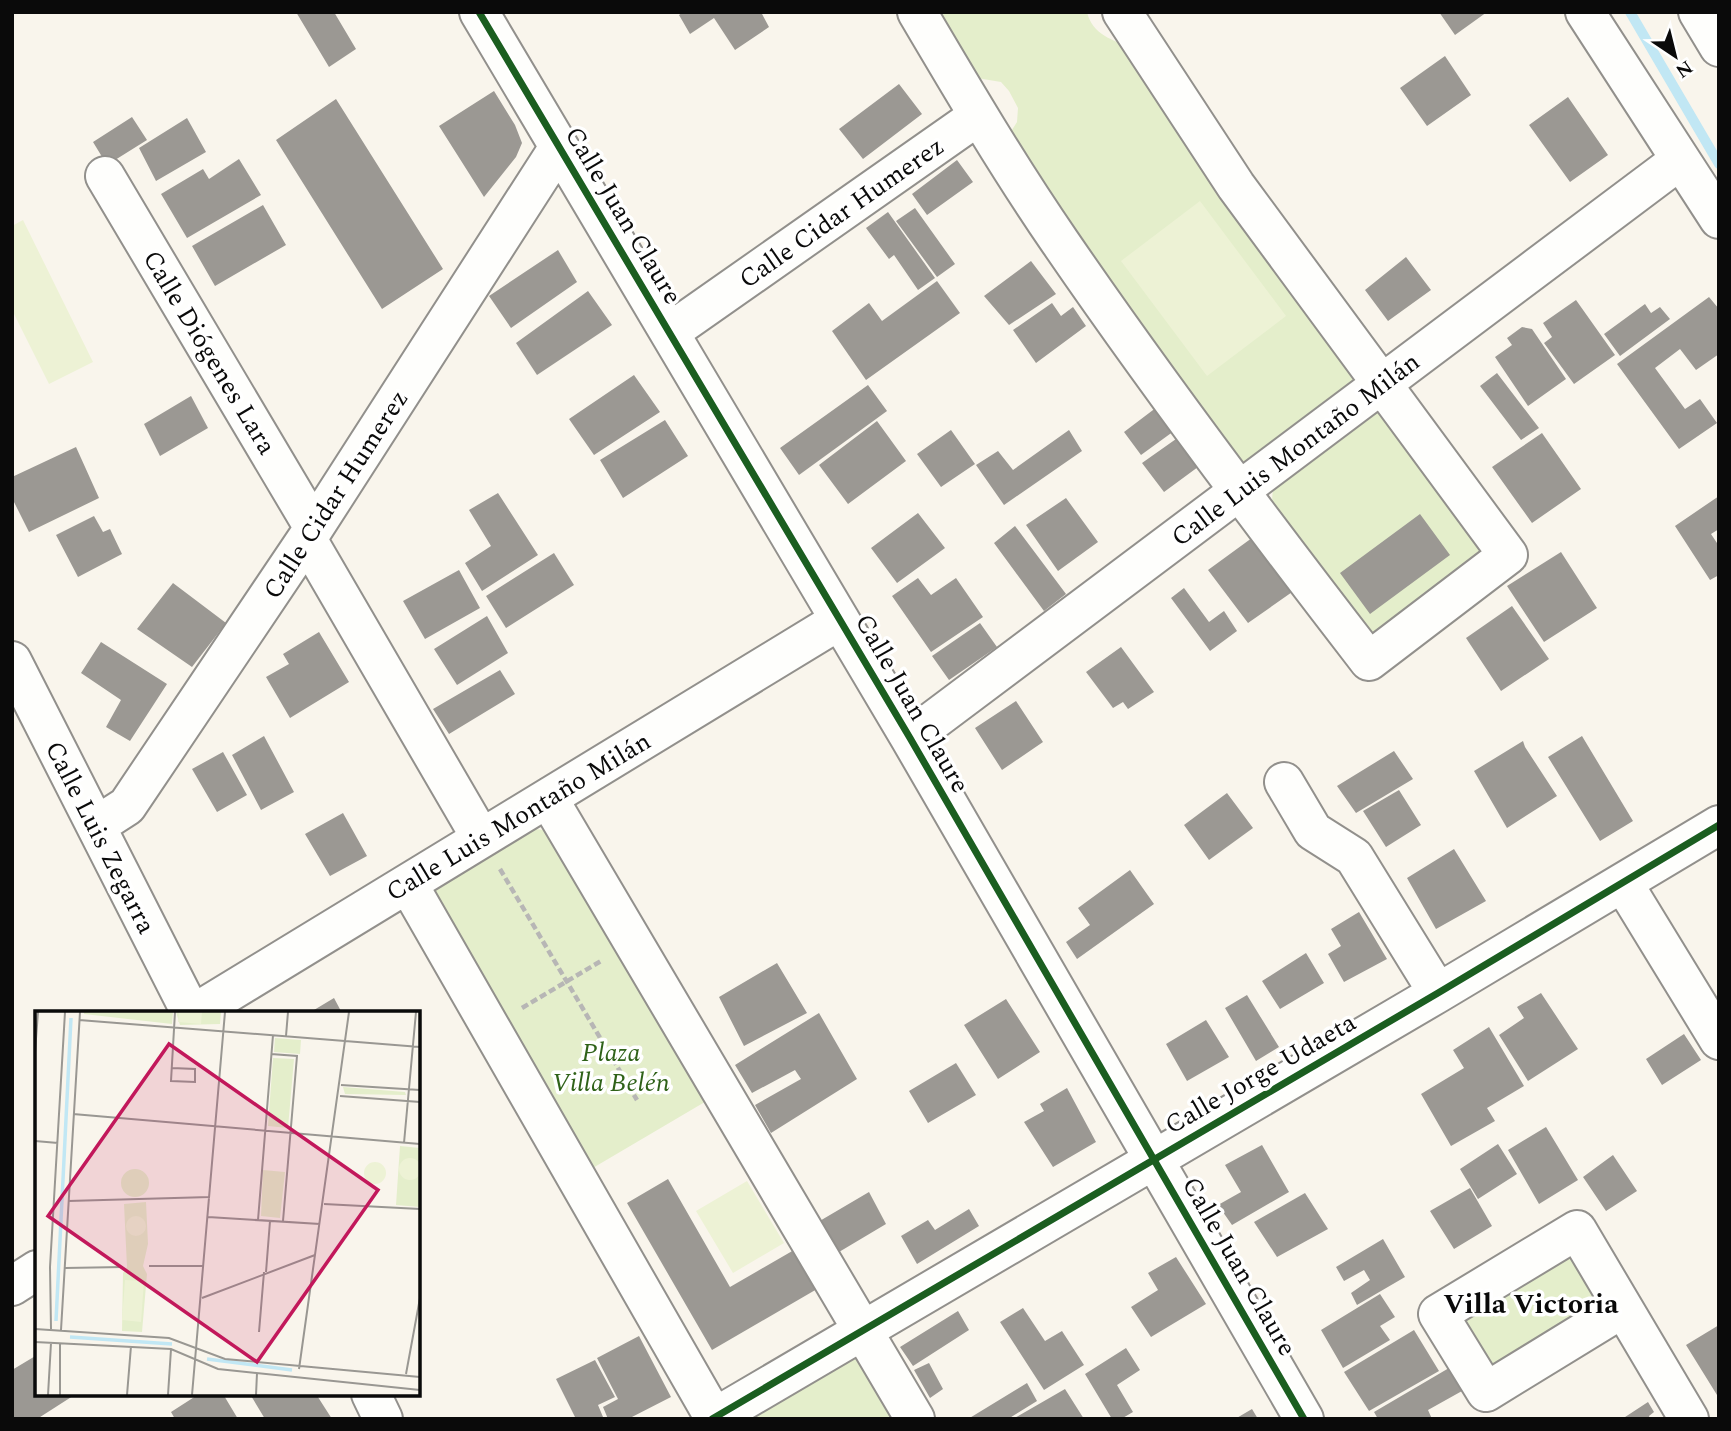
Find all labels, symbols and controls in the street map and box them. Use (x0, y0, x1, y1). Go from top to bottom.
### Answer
north arrow (1640, 21, 1710, 91)
text: N (1669, 52, 1699, 85)
street label: Calle Juan Claure (554, 119, 692, 312)
street label: Calle Cidar Humerez (731, 127, 953, 299)
street label: Calle Diógenes Lara (132, 243, 286, 463)
street label: Calle Luis Montaño Milán (1163, 343, 1429, 557)
street label: Calle Cidar Humerez (253, 382, 419, 607)
street label: Calle Juan Claure (844, 606, 980, 801)
street label: Calle Luis Montaño Milán (378, 722, 659, 912)
street label: Calle Luis Zegarra (34, 734, 166, 941)
street label: Calle Jorge Udaeta (1157, 1003, 1364, 1145)
inset map (35, 1011, 420, 1396)
park label: Plaza Villa Belén (552, 1033, 670, 1103)
street label: Calle Juan Claure (1171, 1169, 1307, 1364)
district label: Villa Victoria (1443, 1283, 1619, 1326)

